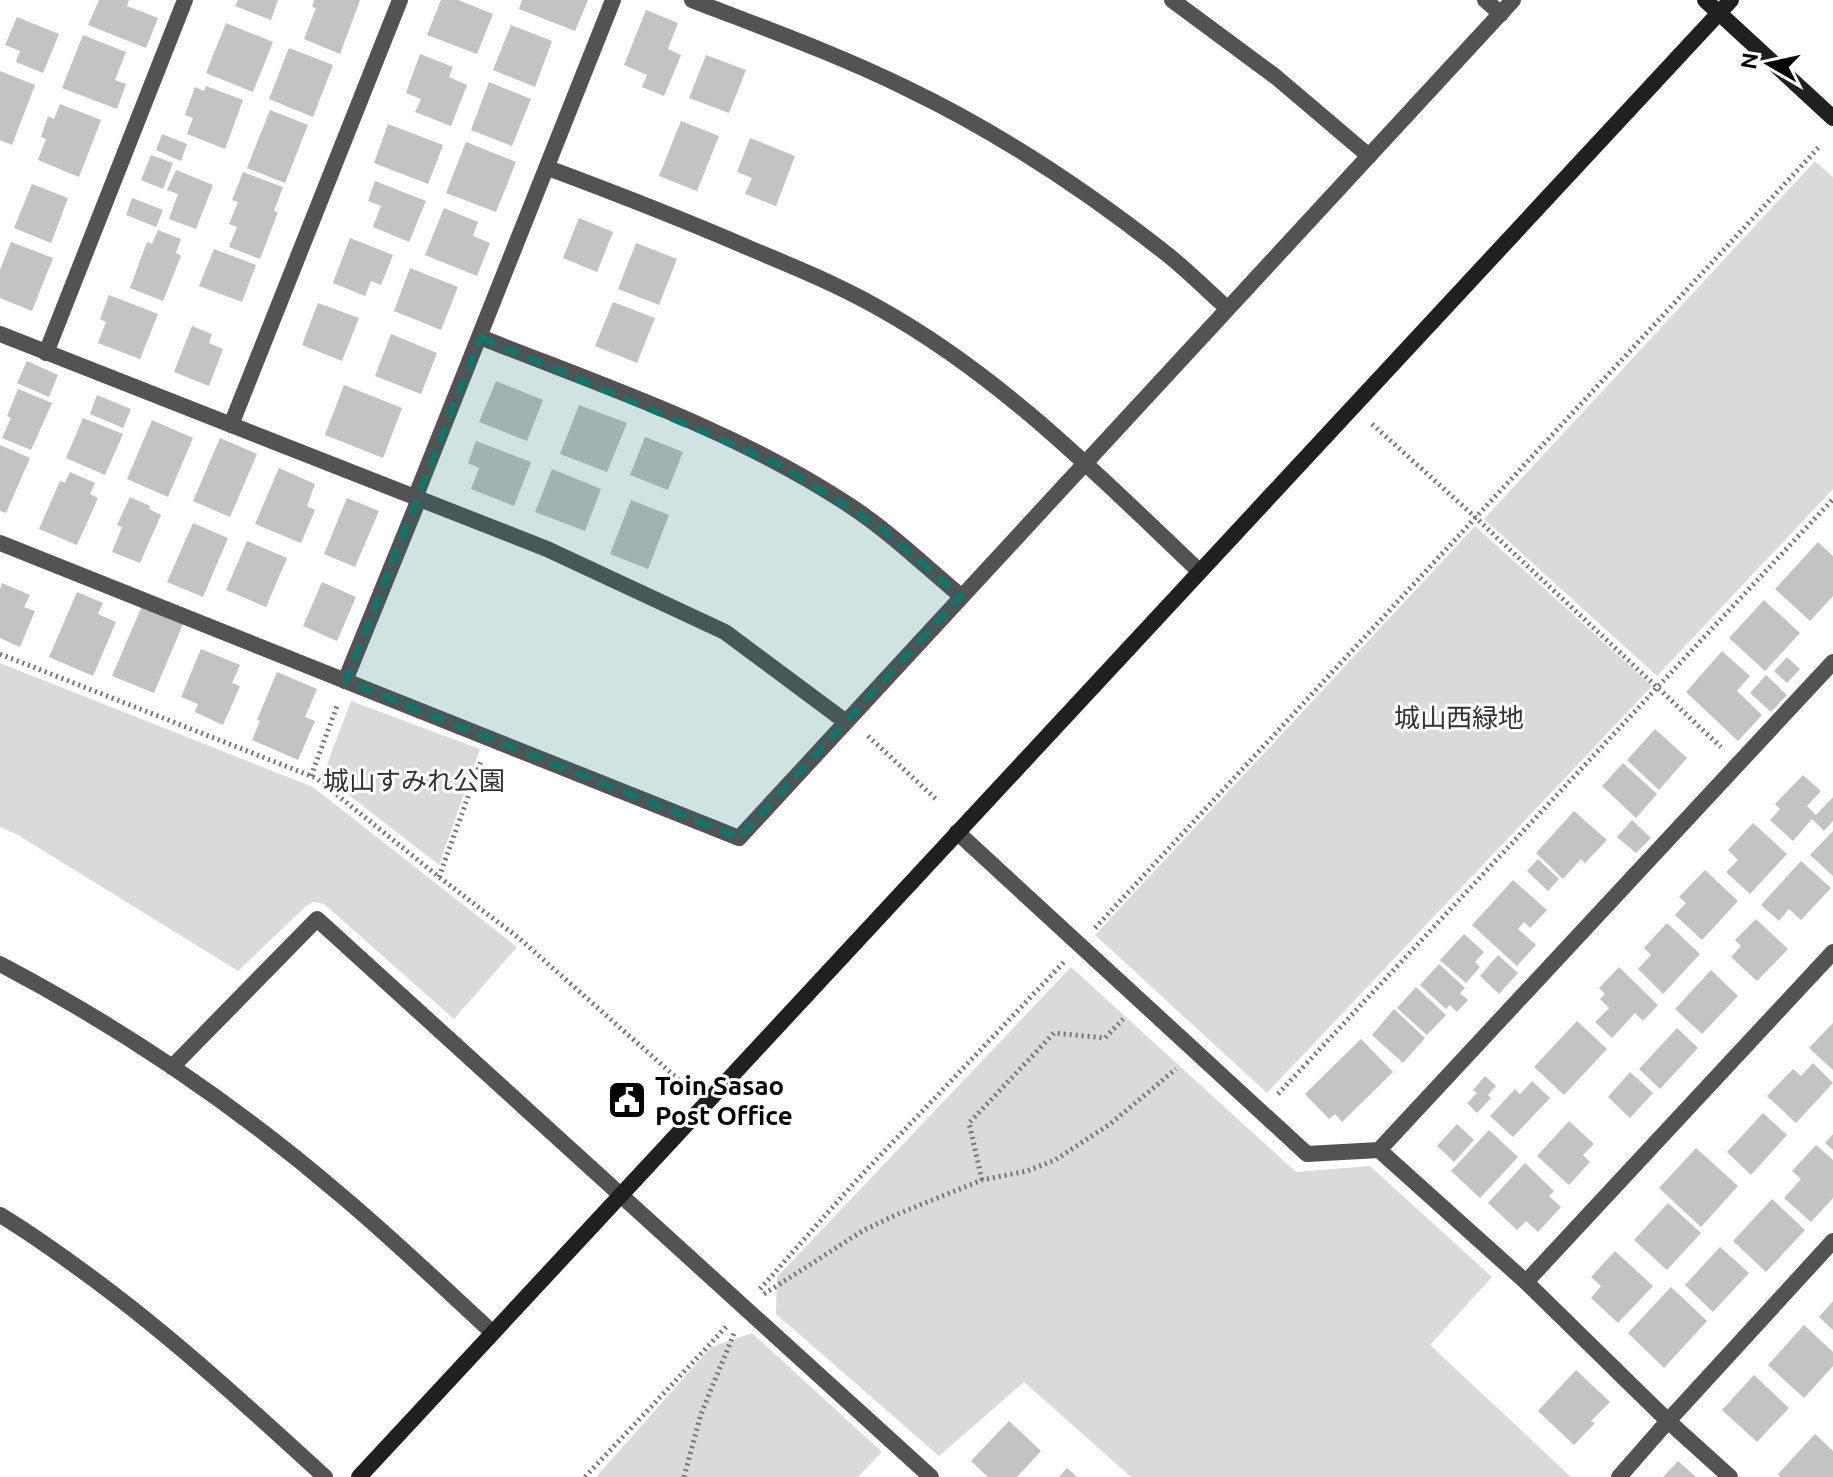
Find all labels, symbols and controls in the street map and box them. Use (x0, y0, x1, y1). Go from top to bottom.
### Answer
north arrow (1729, 24, 1809, 104)
text: N (1735, 51, 1762, 71)
park label: 城山西緑地 (1394, 703, 1524, 732)
park label: 城山すみれ公園 (323, 766, 505, 795)
place label: Toin Sasao Post Office (655, 1071, 793, 1130)
public building icon: Toin Sasao Post Office (606, 1079, 648, 1121)

